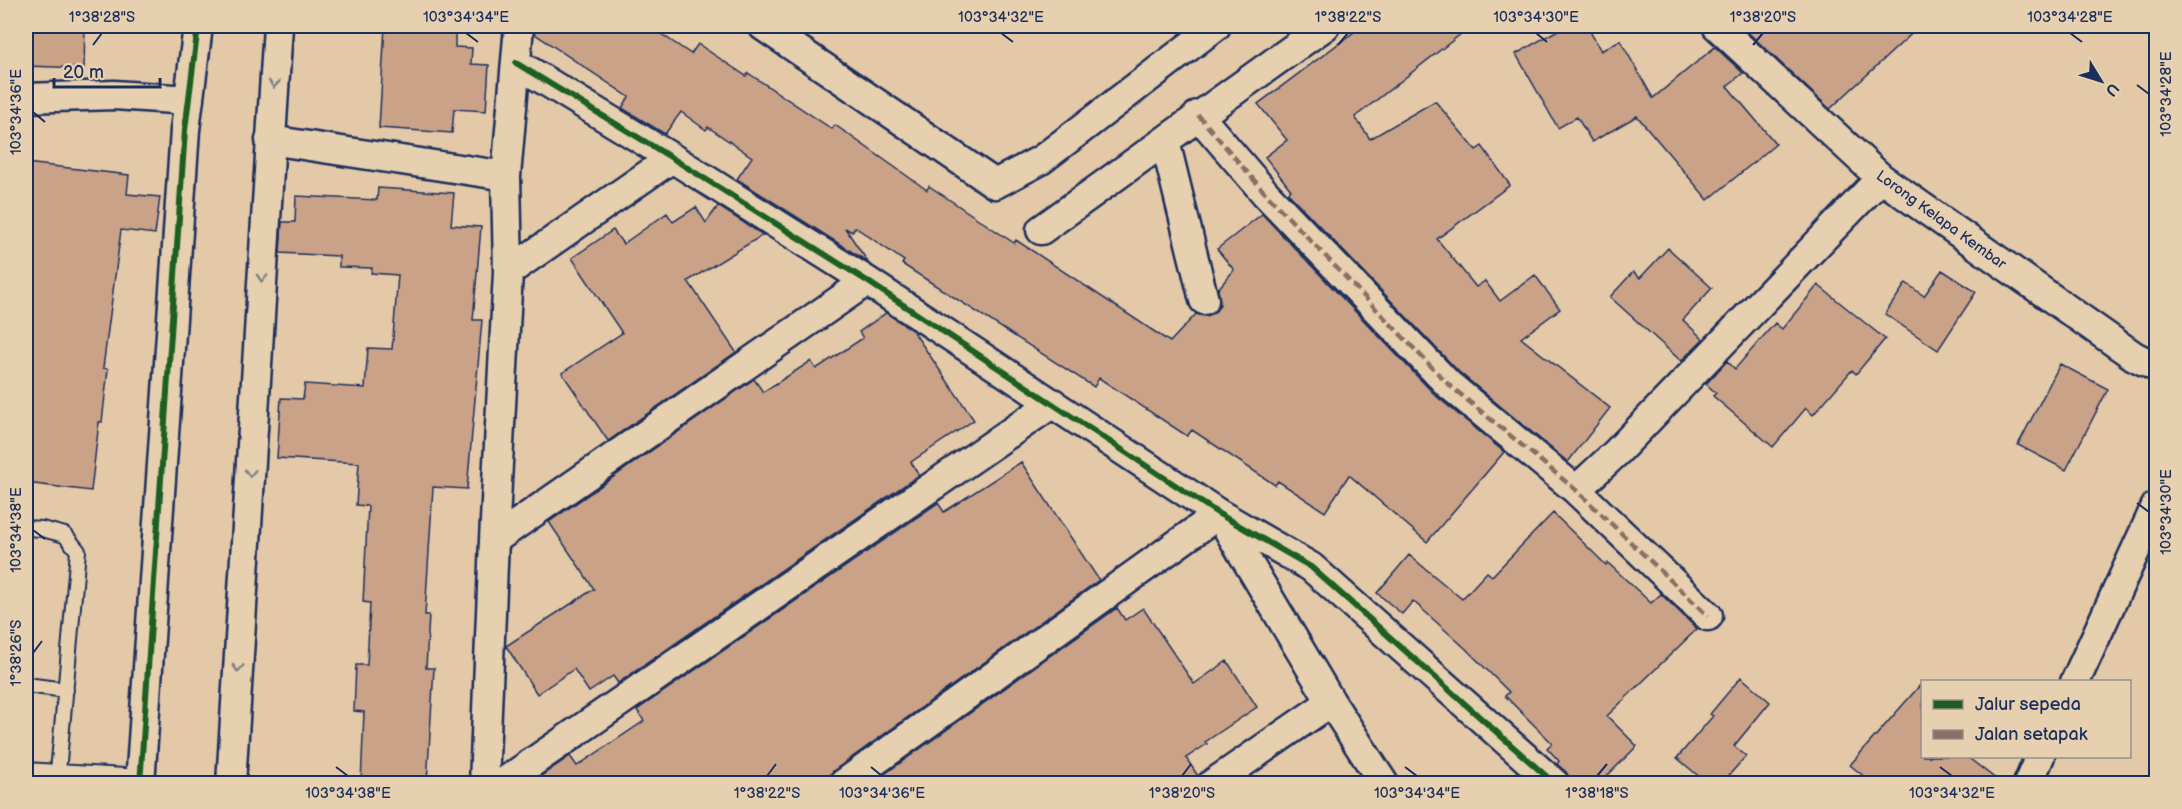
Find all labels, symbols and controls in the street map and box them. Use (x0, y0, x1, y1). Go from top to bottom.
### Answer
text: 1°38'28"S (69, 8, 135, 27)
text: 103°34'34"E (423, 8, 509, 27)
text: 103°34'32"E (958, 8, 1044, 27)
text: 1°38'22"S (1315, 8, 1381, 27)
text: 103°34'30"E (1493, 8, 1579, 27)
text: 1°38'20"S (1730, 8, 1796, 27)
text: 103°34'28"E (2027, 8, 2113, 27)
scale bar (54, 51, 160, 89)
north arrow (2071, 51, 2131, 111)
text: 103°34'28"E (2157, 51, 2176, 137)
text: 20 m (63, 62, 104, 83)
text: 103°34'36"E (7, 69, 26, 155)
one-way arrow (268, 79, 281, 88)
text: U (2101, 79, 2123, 100)
street label: Lorong Kelapa Kembar (1872, 166, 2010, 274)
one-way arrow (256, 274, 269, 283)
one-way arrow (244, 469, 257, 478)
text: 103°34'30"E (2157, 469, 2176, 555)
text: 103°34'38"E (7, 487, 26, 573)
text: 1°38'26"S (7, 620, 26, 686)
one-way arrow (232, 663, 245, 672)
legend (1921, 680, 2131, 758)
text: Jalur sepeda (1975, 694, 2081, 715)
text: Jalan setapak (1975, 724, 2088, 745)
text: 103°34'38"E (305, 784, 391, 803)
text: 1°38'22"S (734, 784, 800, 803)
text: 103°34'36"E (839, 784, 925, 803)
text: 1°38'20"S (1149, 784, 1215, 803)
text: 103°34'34"E (1374, 784, 1460, 803)
text: 1°38'18"S (1565, 784, 1629, 803)
text: 103°34'32"E (1909, 784, 1995, 803)

